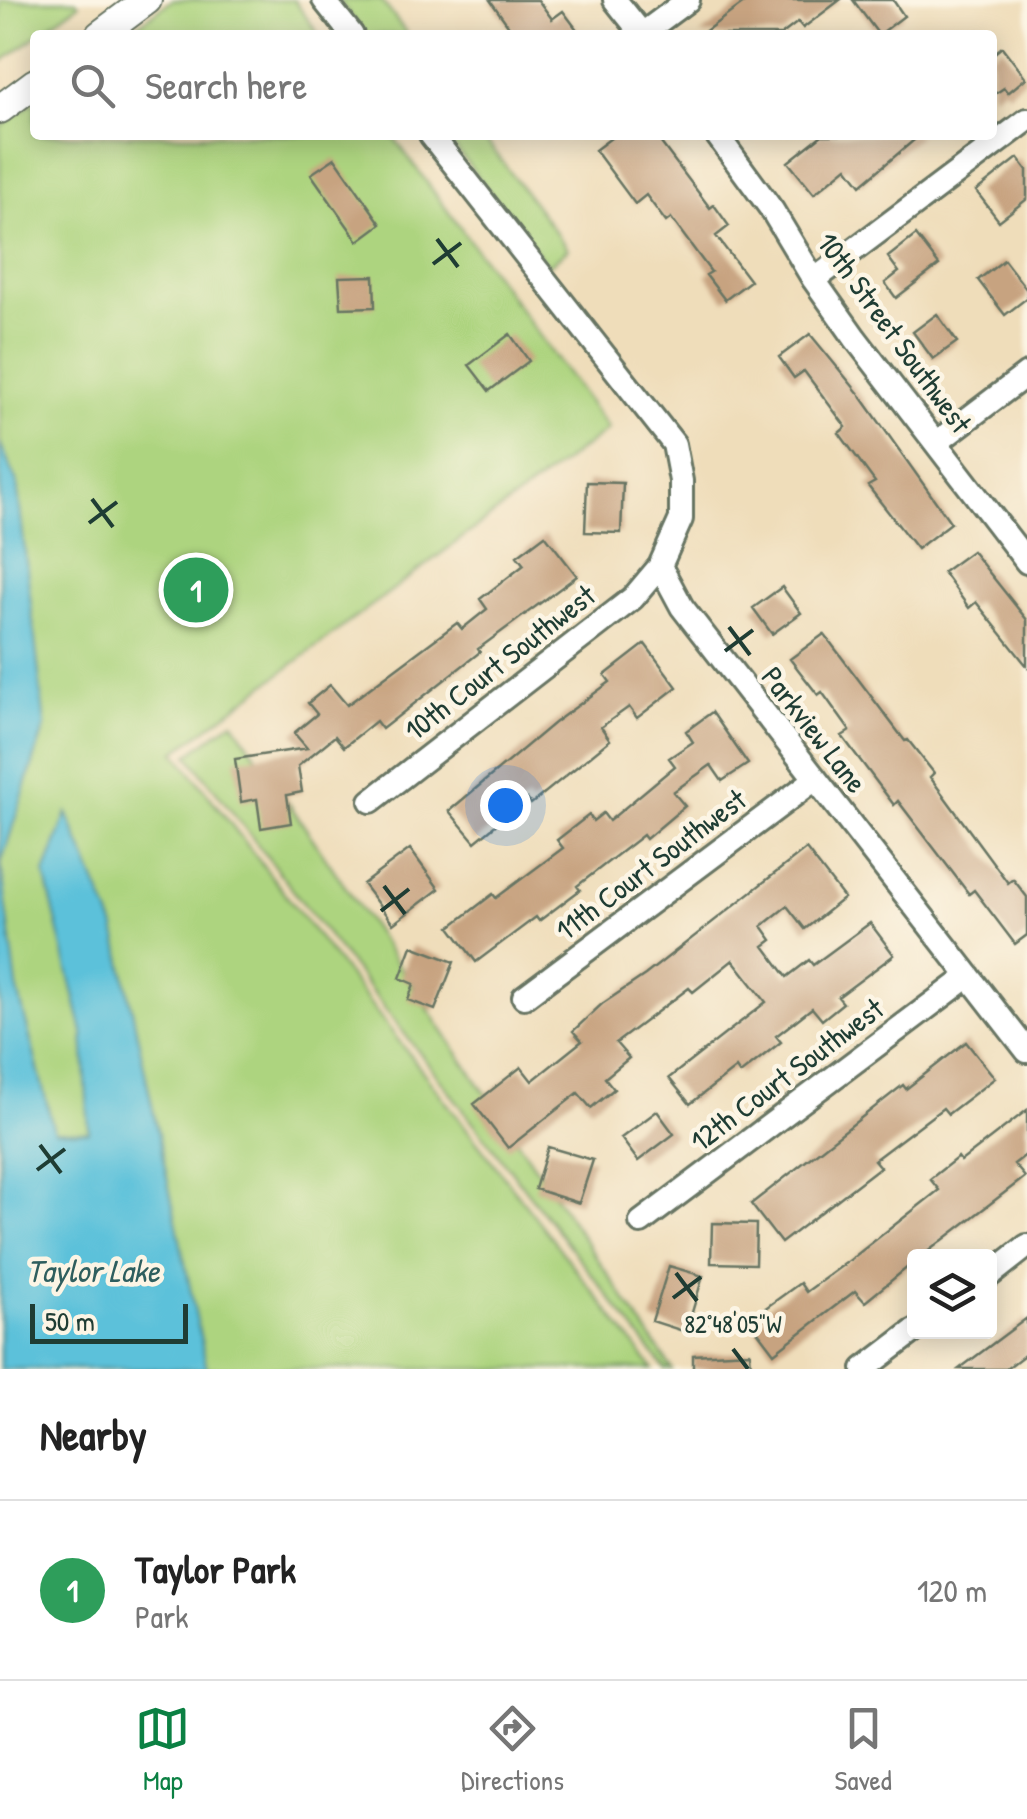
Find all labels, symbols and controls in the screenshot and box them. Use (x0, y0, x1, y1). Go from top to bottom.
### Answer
search box (30, 30, 997, 140)
icon: search (65, 58, 120, 113)
text: Search here (145, 59, 307, 111)
street label: 10th Street Southwest (808, 224, 982, 442)
pin: 1 (164, 552, 228, 628)
street label: 10th Court Southwest (396, 575, 604, 749)
street label: Parkview Lane (753, 658, 877, 801)
street label: 11th Court Southwest (547, 779, 755, 949)
your location (480, 780, 531, 831)
street label: 12th Court Southwest (682, 988, 892, 1160)
water label: Taylor Lake (27, 1249, 161, 1292)
map controls (907, 1249, 997, 1339)
button: layers (907, 1249, 997, 1339)
scale bar (30, 1299, 188, 1344)
text: 50 m (45, 1302, 95, 1340)
text: 82°48'05"W (684, 1307, 782, 1341)
text: Nearby (40, 1406, 147, 1463)
text: Taylor Park (135, 1543, 296, 1595)
text: 1 (67, 1569, 78, 1612)
text: 120 m (917, 1569, 987, 1612)
text: Park (135, 1595, 189, 1638)
tab: Map (135, 1701, 190, 1799)
tab: Directions (461, 1701, 564, 1799)
tab: Saved (835, 1701, 892, 1799)

